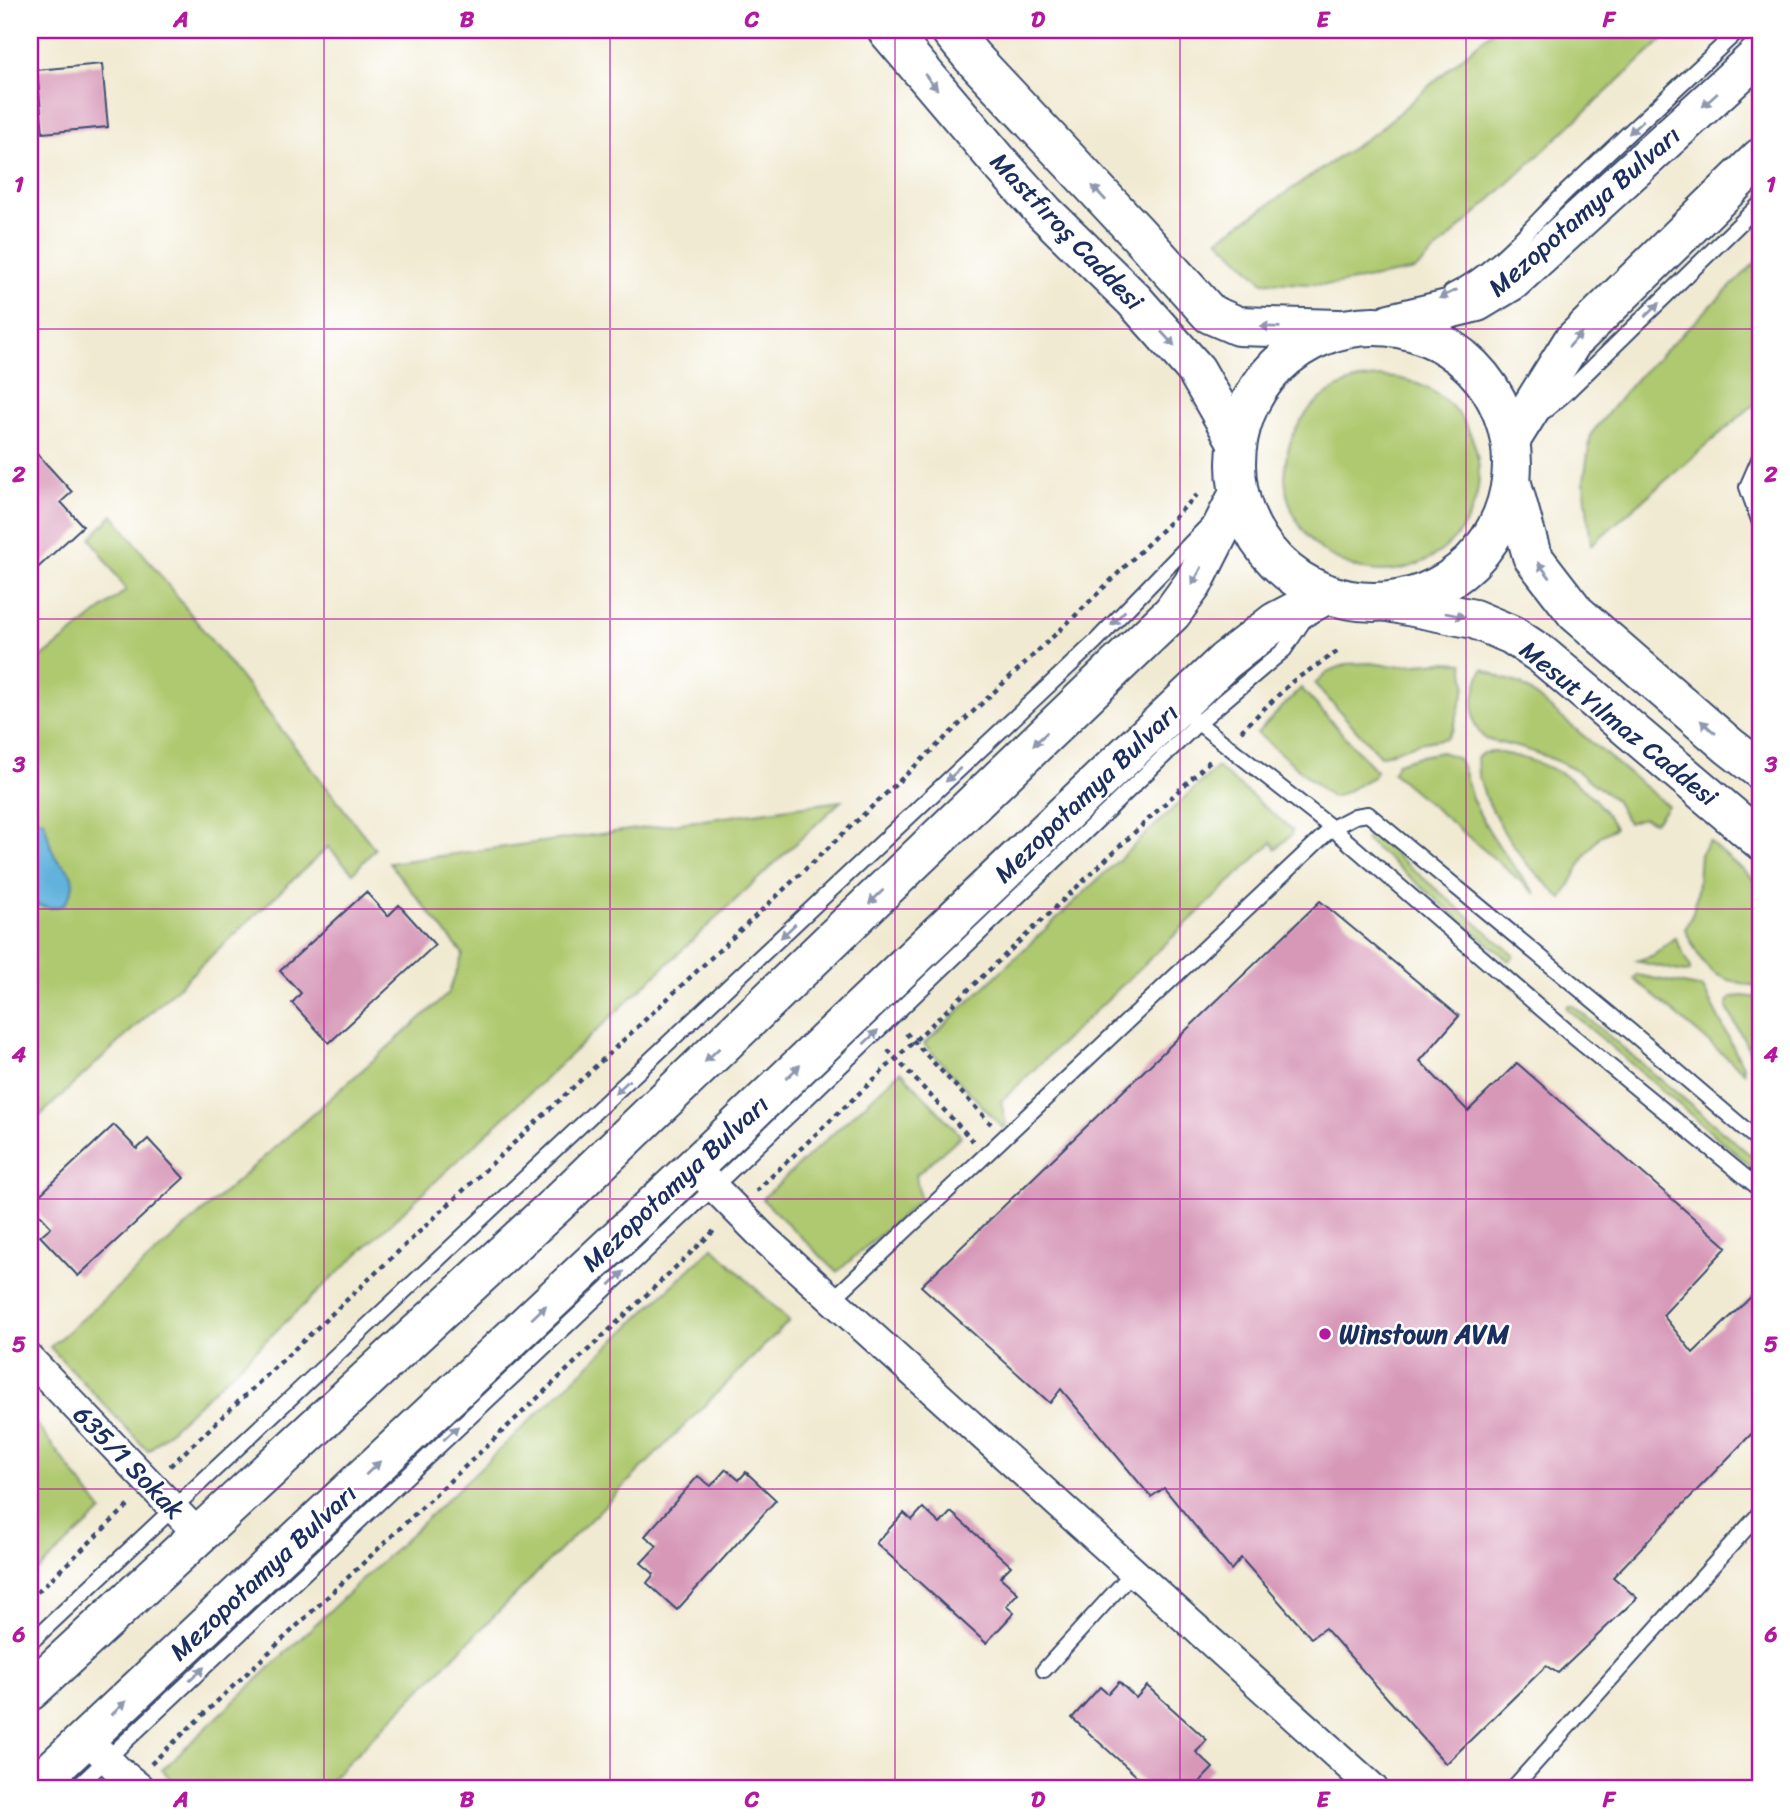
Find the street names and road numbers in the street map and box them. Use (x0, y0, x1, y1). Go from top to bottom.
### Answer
street label: Mezopotamya Bulvarı (1477, 114, 1691, 308)
street label: Mastfıroş Caddesi (979, 141, 1156, 322)
street label: Mesut Yılmaz Caddesi (1509, 628, 1729, 819)
street label: Mezopotamya Bulvarı (982, 692, 1190, 894)
street label: Mezopotamya Bulvarı (570, 1083, 780, 1283)
street label: 635/1 Sokak (62, 1394, 196, 1531)
street label: Mezopotamya Bulvarı (158, 1472, 368, 1672)

